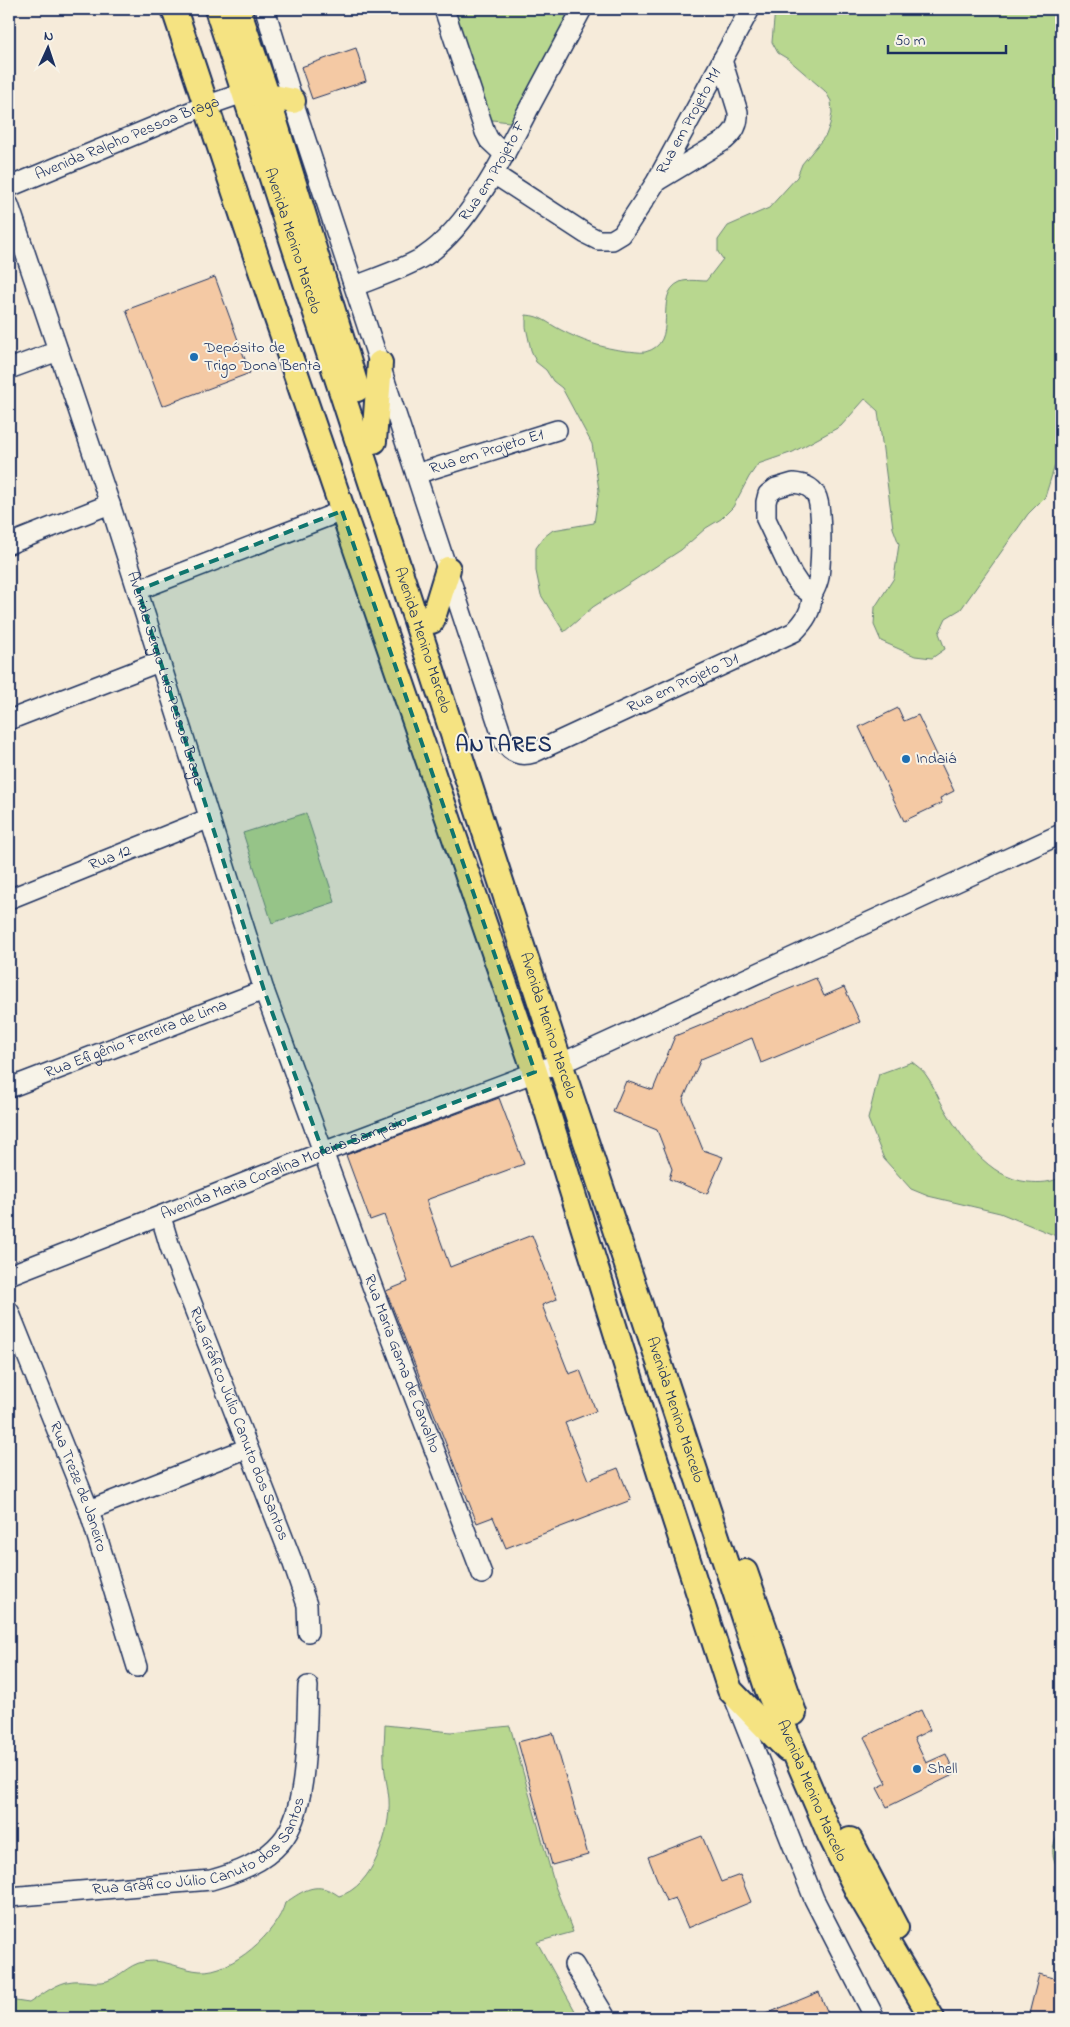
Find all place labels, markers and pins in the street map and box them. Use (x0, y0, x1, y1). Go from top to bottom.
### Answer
place label: Depósito de Trigo Dona Benta (203, 336, 321, 378)
marker: Depósito de Trigo Dona Benta (188, 351, 200, 363)
place label: Indaiá (916, 747, 956, 771)
marker: Indaiá (900, 753, 912, 765)
place label: Shell (927, 1757, 958, 1781)
marker: Shell (911, 1763, 923, 1775)

